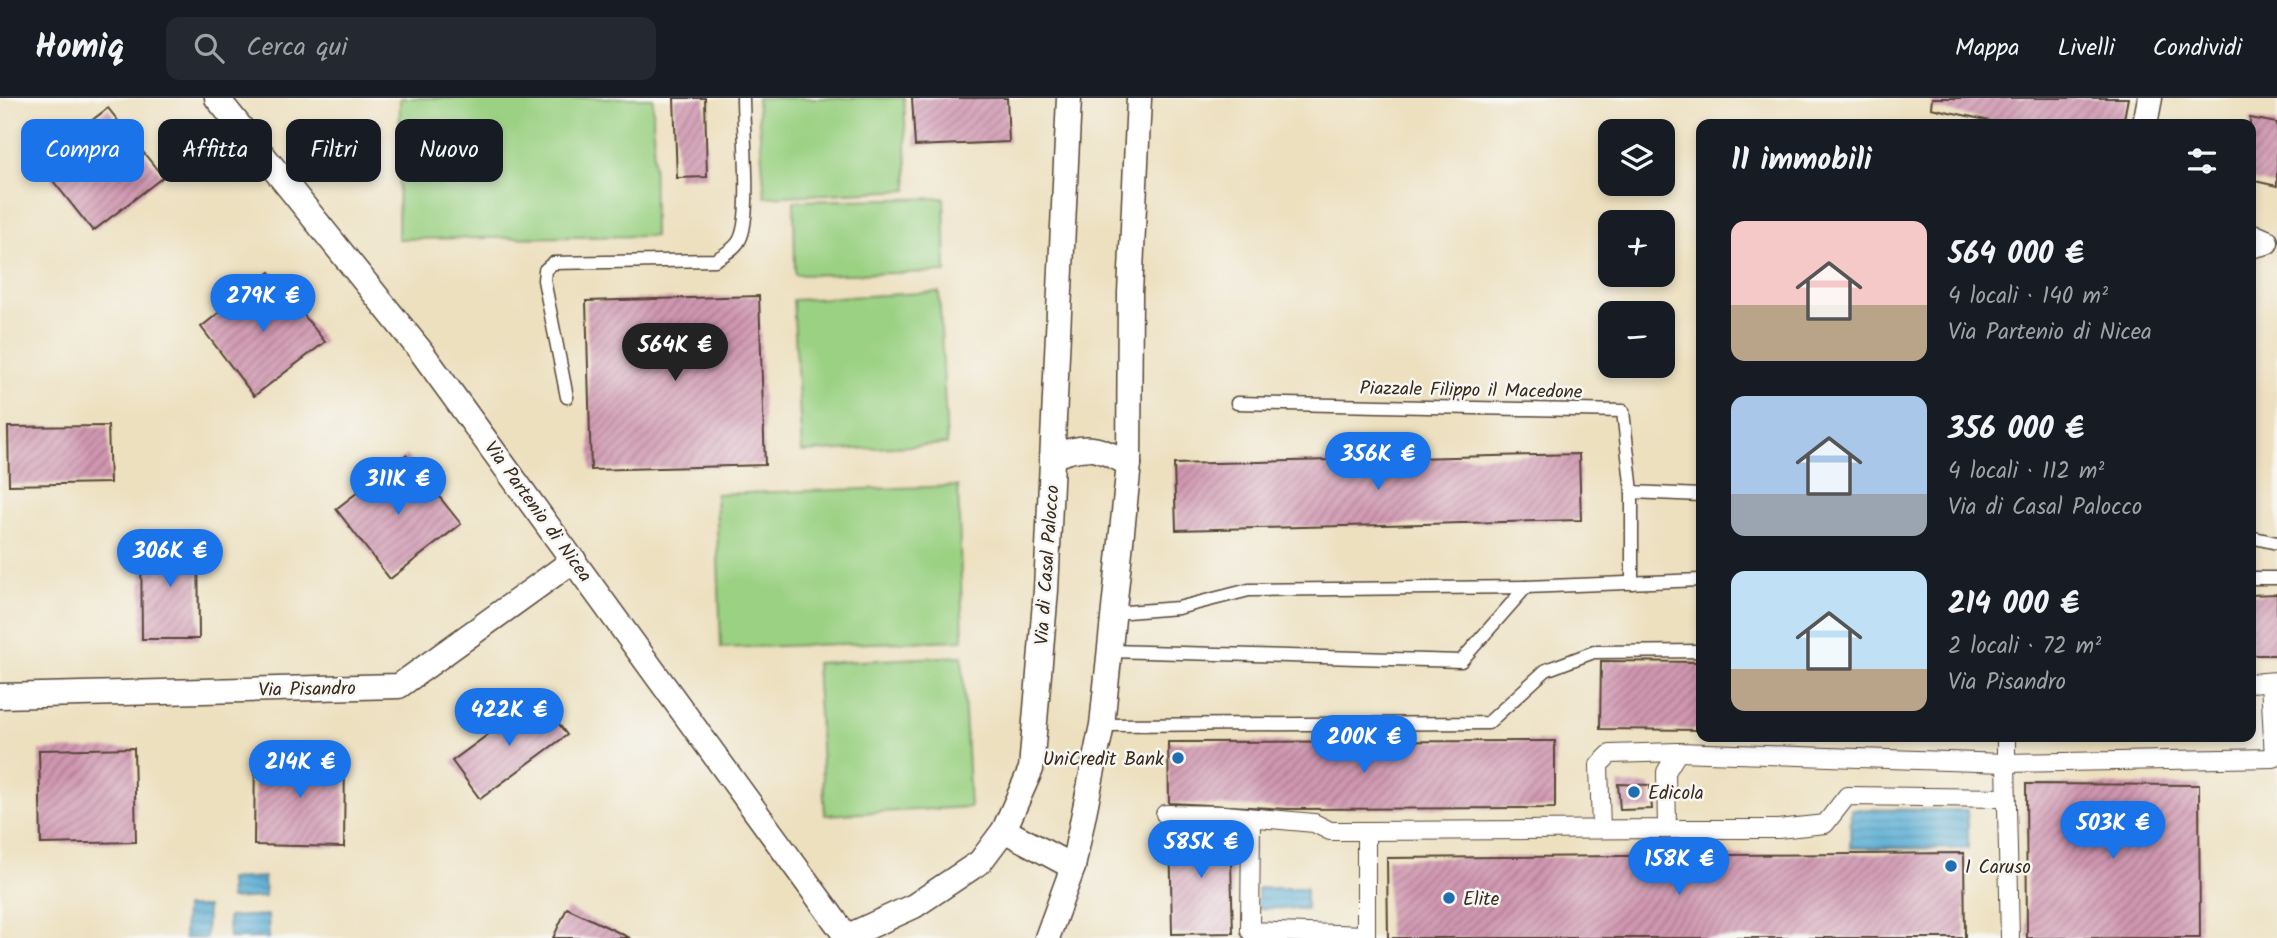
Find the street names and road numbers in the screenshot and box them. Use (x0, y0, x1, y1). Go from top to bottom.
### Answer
street label: Piazzale Filippo il Macedone (1359, 374, 1583, 408)
street label: Via Partenio di Nicea (476, 435, 599, 589)
street label: Via di Casal Palocco (1027, 484, 1069, 646)
street label: Via Pisandro (258, 674, 356, 706)

